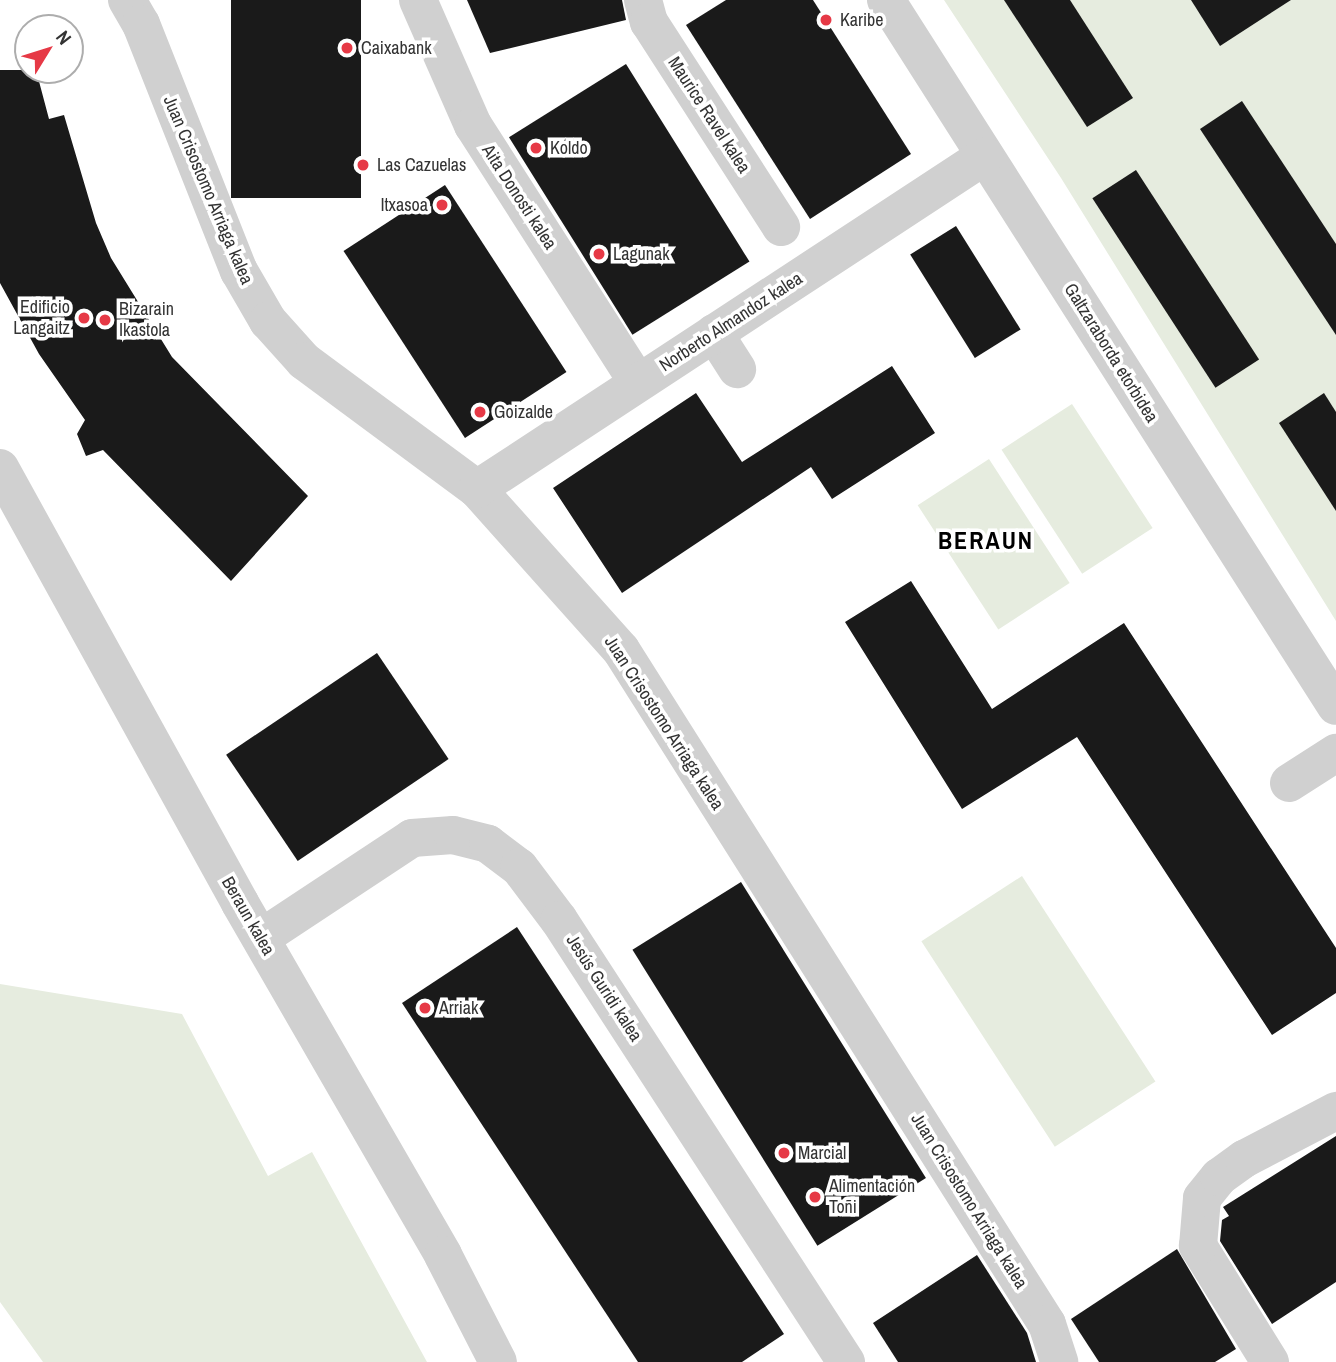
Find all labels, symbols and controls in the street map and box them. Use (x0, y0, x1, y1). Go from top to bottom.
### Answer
place label: Karibe (840, 9, 883, 31)
marker: Karibe (818, 12, 834, 28)
north arrow (14, 14, 84, 84)
text: N (50, 25, 78, 50)
place label: Caixabank (361, 37, 432, 59)
marker: Caixabank (339, 40, 355, 56)
street label: Maurice Ravel kalea (663, 53, 755, 177)
street label: Juan Crisostomo Arriaga kalea (158, 92, 258, 288)
place label: Koldo (550, 137, 588, 159)
marker: Koldo (528, 140, 544, 156)
street label: Aita Donosti kalea (477, 141, 561, 253)
place label: Las Cazuelas (377, 154, 466, 176)
marker: Las Cazuelas (355, 157, 371, 173)
place label: Itxasoa (380, 194, 428, 216)
marker: Itxasoa (434, 197, 450, 213)
place label: Lagunak (613, 243, 670, 265)
marker: Lagunak (591, 246, 607, 262)
street label: Norberto Almandoz kalea (655, 268, 807, 376)
street label: Galtzaraborda etorbidea (1059, 279, 1163, 427)
place label: Edificio Langaitz (13, 297, 70, 340)
place label: Bizarain Ikastola (119, 299, 174, 342)
marker: Edificio Langaitz (76, 310, 92, 326)
marker: Bizarain Ikastola (97, 312, 113, 328)
place label: Goizalde (494, 401, 553, 423)
marker: Goizalde (472, 404, 488, 420)
district label: BERAUN (939, 527, 1033, 555)
street label: Juan Crisostomo Arriaga kalea (600, 632, 728, 814)
street label: Beraun kalea (217, 873, 279, 959)
street label: Jesús Guridi kalea (561, 931, 647, 1045)
place label: Arriak (439, 997, 478, 1019)
marker: Arriak (417, 1000, 433, 1016)
street label: Juan Crisostomo Arriaga kalea (906, 1109, 1032, 1293)
place label: Marcial (798, 1142, 846, 1164)
marker: Marcial (776, 1145, 792, 1161)
place label: Alimentación Toñi (829, 1176, 915, 1218)
marker: Alimentación Toñi (807, 1189, 823, 1205)

